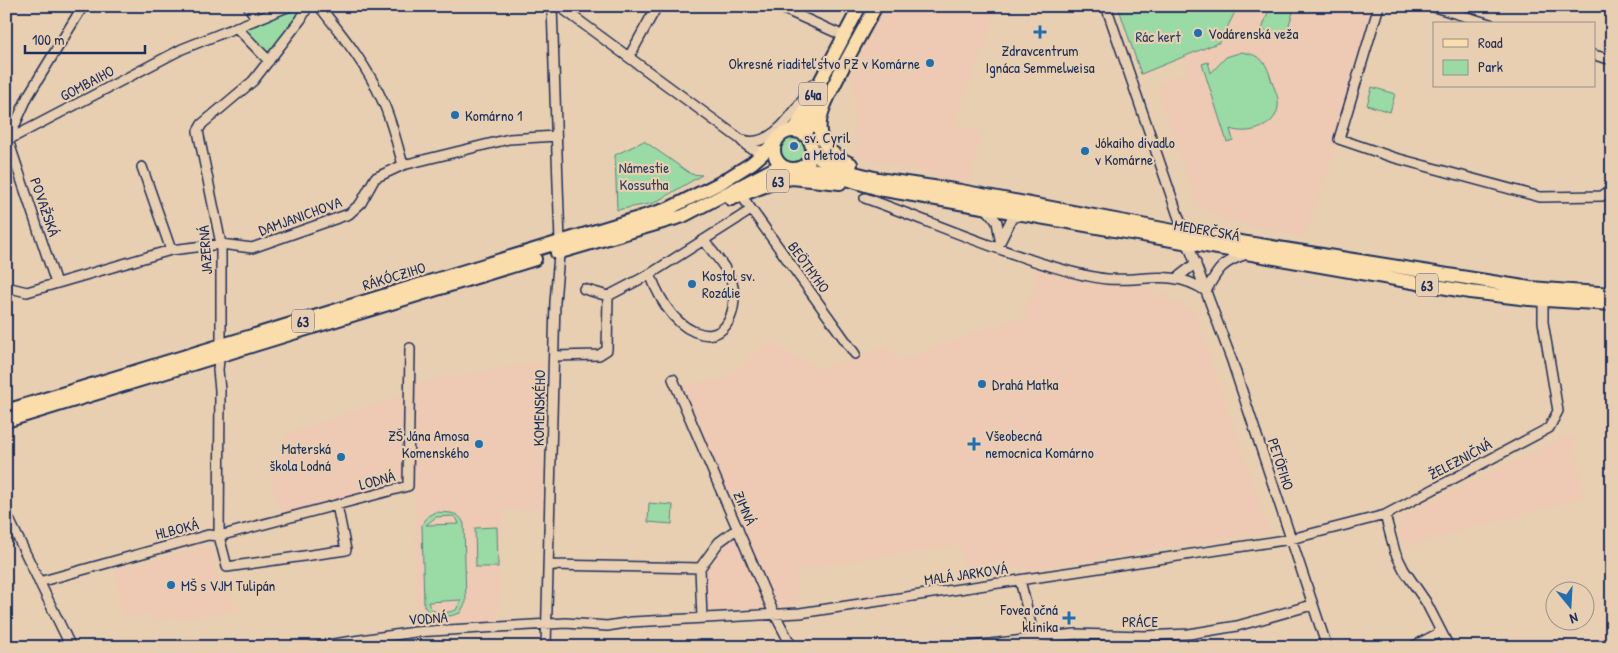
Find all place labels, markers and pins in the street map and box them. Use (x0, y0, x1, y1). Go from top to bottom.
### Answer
place label: Vodárenská veža (1208, 23, 1298, 44)
marker: Zdravcentrum Ignáca Semmelweisa (1033, 25, 1047, 39)
marker: Vodárenská veža (1192, 27, 1204, 39)
place label: Zdravcentrum Ignáca Semmelweisa (985, 40, 1095, 78)
place label: Okresné riaditeľstvo PZ v Komárne (728, 53, 920, 74)
marker: Okresné riaditeľstvo PZ v Komárne (924, 57, 936, 69)
place label: Komárno 1 (465, 105, 522, 126)
marker: Komárno 1 (449, 109, 461, 121)
place label: sv. Cyril a Metod (804, 127, 850, 165)
place label: Jókaiho divadlo v Komárne (1095, 132, 1175, 170)
marker: sv. Cyril a Metod (788, 140, 800, 152)
marker: Jókaiho divadlo v Komárne (1079, 145, 1091, 157)
place label: Kostol sv. Rozálie (702, 265, 755, 303)
marker: Kostol sv. Rozálie (686, 278, 698, 290)
place label: Drahá Matka (992, 374, 1059, 395)
marker: Drahá Matka (976, 378, 988, 390)
place label: ZŠ Jána Amosa Komenského (388, 425, 469, 463)
place label: Všeobecná nemocnica Komárno (985, 425, 1094, 463)
marker: Všeobecná nemocnica Komárno (967, 437, 981, 451)
place label: Materská škola Lodná (269, 438, 331, 476)
marker: ZŠ Jána Amosa Komenského (473, 438, 485, 450)
marker: Materská škola Lodná (335, 451, 347, 463)
place label: MŠ s VJM Tulipán (181, 575, 276, 596)
marker: MŠ s VJM Tulipán (165, 579, 177, 591)
place label: Fovea očná klinika (1000, 599, 1058, 637)
marker: Fovea očná klinika (1062, 611, 1076, 625)

